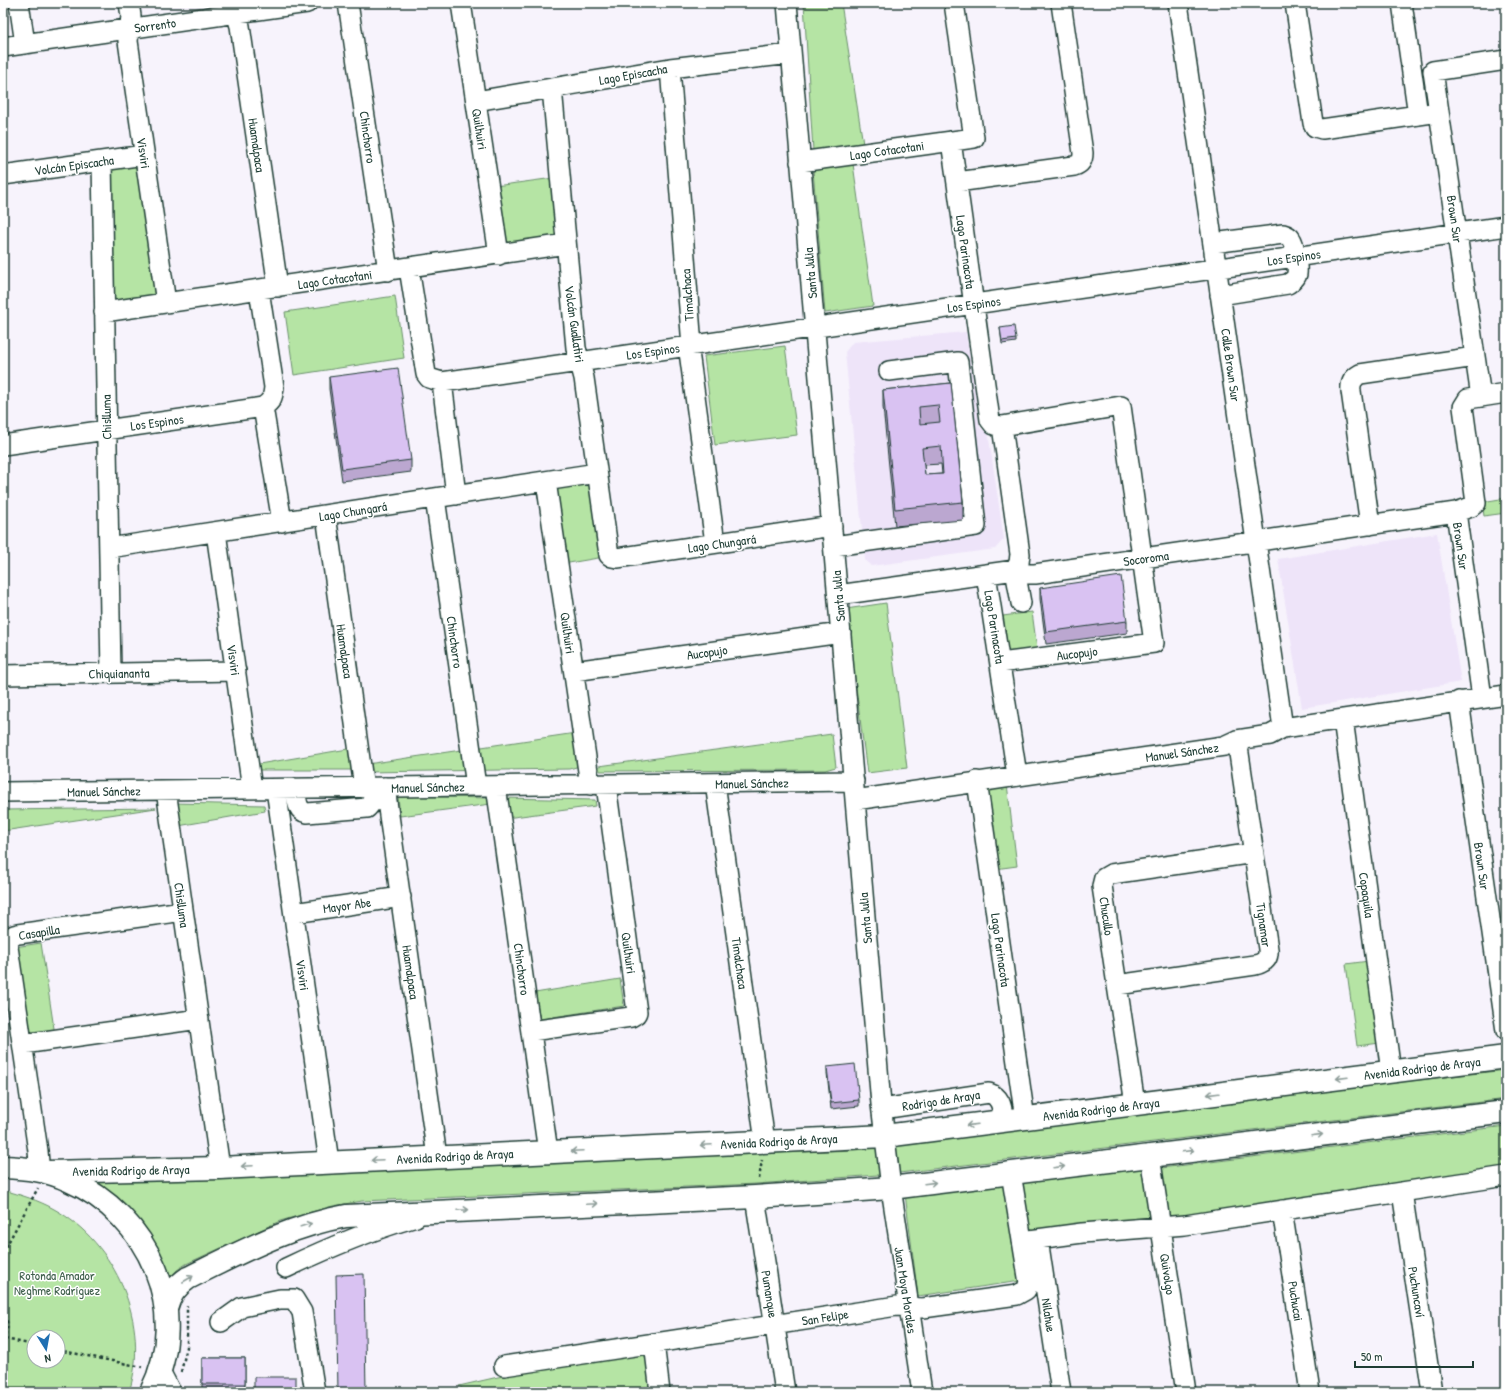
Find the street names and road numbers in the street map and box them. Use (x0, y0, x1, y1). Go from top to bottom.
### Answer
street label: Sorrento (133, 13, 177, 37)
street label: Lago Episcacha (597, 59, 669, 89)
street label: Quilhuiri (468, 107, 492, 151)
street label: Chinchorro (355, 110, 381, 164)
street label: Huamalpaca (244, 117, 270, 173)
street label: Visviri (133, 136, 155, 170)
street label: Lago Cotacotani (849, 136, 925, 164)
street label: Volcán Episcacha (33, 151, 115, 179)
street label: Brown Sur (1443, 194, 1467, 244)
street label: Lago Parinacota (952, 214, 980, 290)
street label: Los Espinos (1266, 244, 1322, 270)
street label: Santa Julia (799, 247, 821, 299)
street label: Lago Cotacotani (297, 265, 373, 293)
street label: Timalchaca (676, 268, 698, 322)
street label: Volcán Guallatiri (561, 284, 589, 364)
street label: Los Espinos (946, 291, 1002, 317)
street label: Calle Brown Sur (1217, 327, 1245, 403)
street label: Los Espinos (625, 338, 681, 364)
street label: Chislluma (97, 394, 115, 440)
street label: Los Espinos (129, 409, 185, 435)
street label: Lago Chungará (318, 497, 388, 525)
street label: Brown Sur (1449, 521, 1473, 571)
street label: Lago Chungará (687, 529, 757, 557)
street label: Socoroma (1122, 546, 1170, 570)
street label: Santa Julia (827, 570, 849, 622)
street label: Lago Parinacota (980, 589, 1010, 665)
street label: Quilhuiri (556, 611, 580, 655)
street label: Chinchorro (442, 615, 468, 669)
street label: Huamalpaca (332, 623, 358, 679)
street label: Aucopujo (686, 640, 728, 664)
street label: Aucopujo (1056, 642, 1098, 664)
street label: Visviri (223, 643, 245, 677)
street label: Chiquiananta (88, 663, 150, 683)
street label: Manuel Sánchez (1144, 738, 1220, 766)
street label: Manuel Sánchez (715, 773, 789, 793)
street label: Manuel Sánchez (391, 777, 465, 797)
street label: Manuel Sánchez (67, 781, 141, 801)
street label: Brown Sur (1470, 841, 1494, 891)
street label: Copaquila (1355, 871, 1379, 919)
street label: Chislluma (170, 881, 194, 929)
street label: Santa Julia (854, 892, 876, 944)
street label: Mayor Abe (322, 893, 372, 917)
street label: Chucullo (1095, 895, 1119, 937)
street label: Tignamar (1252, 902, 1276, 948)
street label: Lago Parinacota (987, 912, 1015, 988)
street label: Casapilla (17, 920, 61, 944)
street label: Quilhuiri (617, 931, 641, 975)
street label: Timalchaca (727, 936, 753, 990)
street label: Chinchorro (509, 942, 535, 996)
street label: Huamalpaca (398, 944, 424, 1000)
street label: Visviri (292, 958, 314, 992)
street label: Avenida Rodrigo de Araya (1363, 1052, 1481, 1084)
street label: Rodrigo de Araya (901, 1085, 981, 1115)
street label: Avenida Rodrigo de Araya (1042, 1093, 1160, 1125)
street label: Avenida Rodrigo de Araya (720, 1129, 838, 1153)
street label: Avenida Rodrigo de Araya (396, 1144, 514, 1168)
street label: Avenida Rodrigo de Araya (72, 1160, 190, 1180)
street label: Juan Moya Morales (890, 1246, 922, 1334)
street label: Quivolgo (1156, 1252, 1180, 1296)
street label: Puchuncaví (1404, 1265, 1430, 1319)
street label: Pumanque (757, 1269, 783, 1319)
street label: Puchucai (1284, 1280, 1308, 1322)
street label: Nilahue (1037, 1297, 1061, 1333)
street label: San Felipe (800, 1304, 850, 1330)

